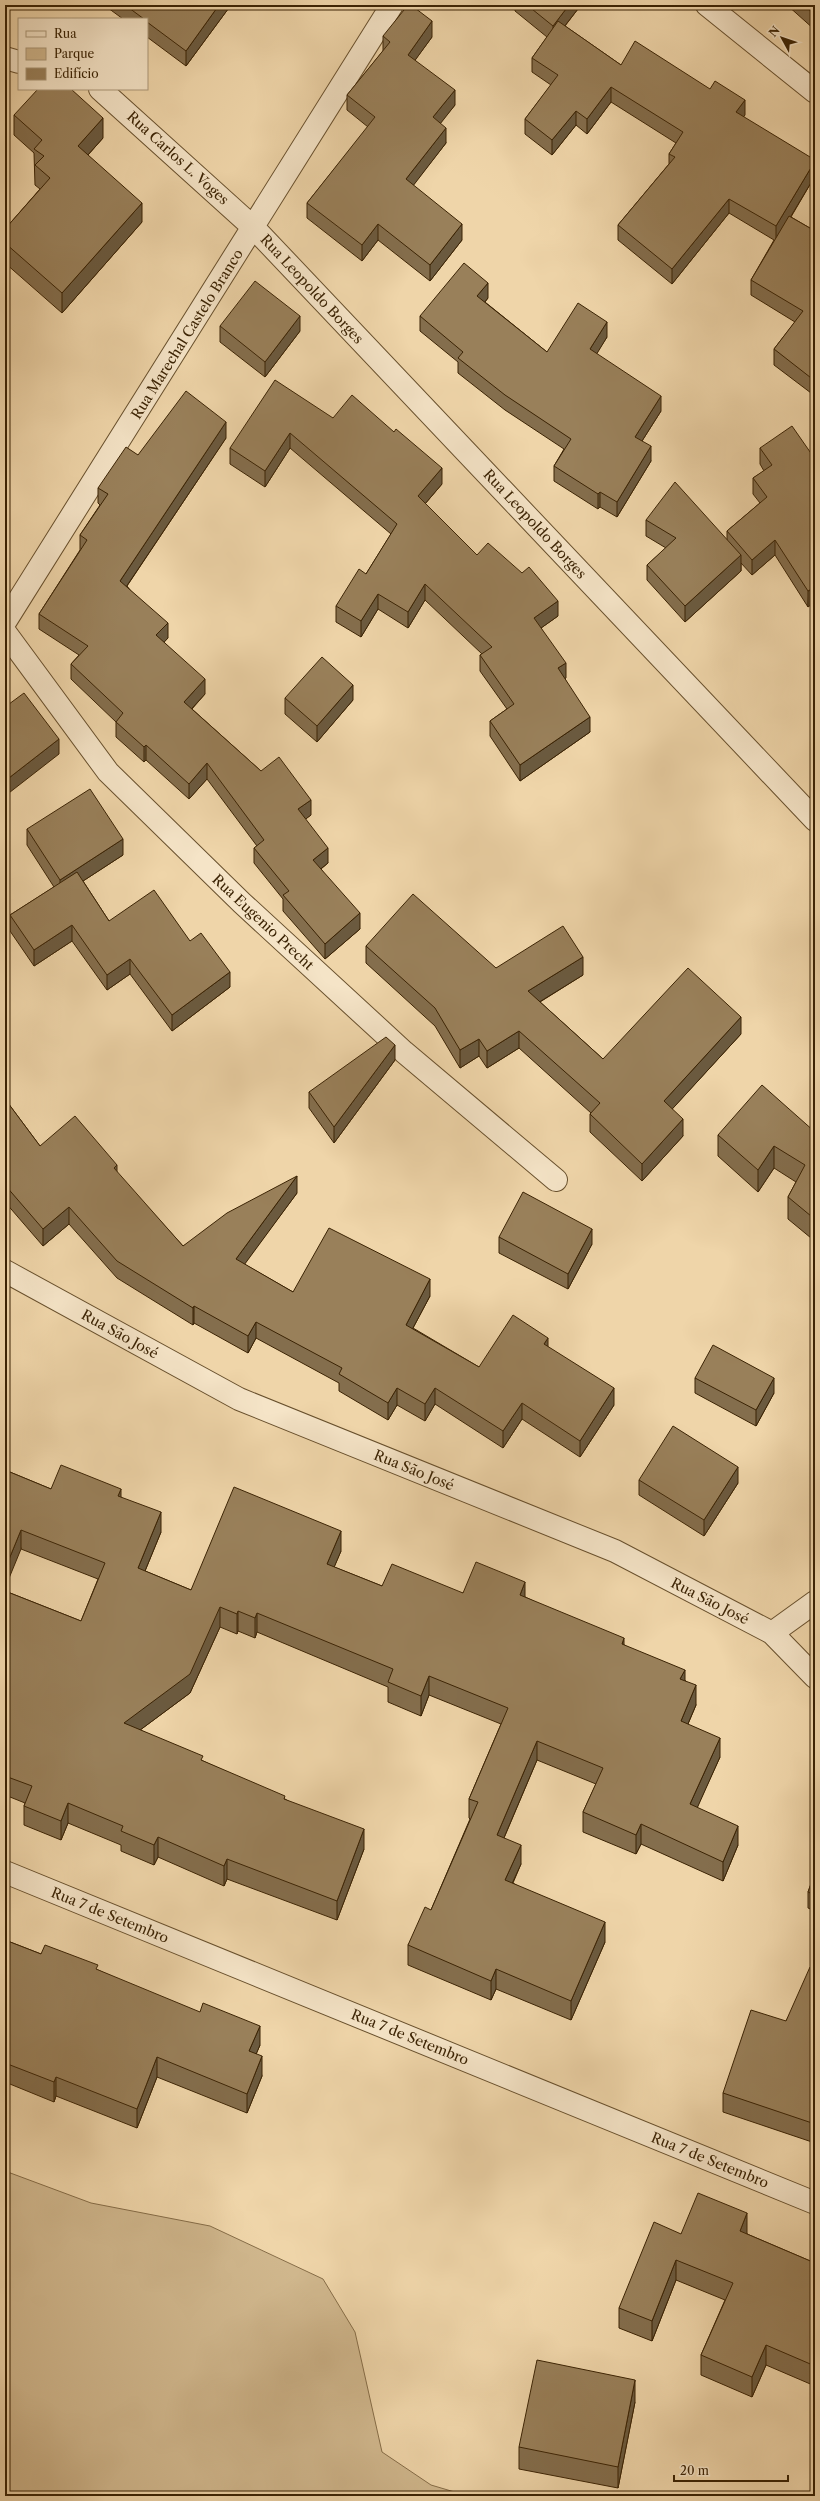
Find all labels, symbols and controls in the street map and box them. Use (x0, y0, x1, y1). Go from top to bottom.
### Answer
legend (18, 18, 148, 90)
north arrow (762, 18, 802, 58)
text: N (766, 23, 783, 40)
text: Rua (54, 26, 77, 41)
text: Parque (54, 46, 95, 61)
text: Edifício (54, 66, 99, 81)
street label: Rua Carlos L. Voges (123, 107, 233, 209)
street label: Rua Leopoldo Borges (257, 231, 367, 347)
street label: Rua Marechal Castelo Branco (127, 246, 247, 422)
street label: Rua Leopoldo Borges (480, 466, 590, 582)
street label: Rua Eugenio Precht (208, 870, 318, 974)
street label: Rua São José (78, 1305, 162, 1363)
street label: Rua São José (371, 1446, 457, 1494)
street label: Rua São José (668, 1574, 752, 1628)
street label: Rua 7 de Setembro (49, 1883, 171, 1947)
street label: Rua 7 de Setembro (349, 2005, 471, 2069)
street label: Rua 7 de Setembro (649, 2128, 771, 2192)
scale bar (674, 2457, 788, 2483)
text: 20 m (680, 2463, 709, 2478)

